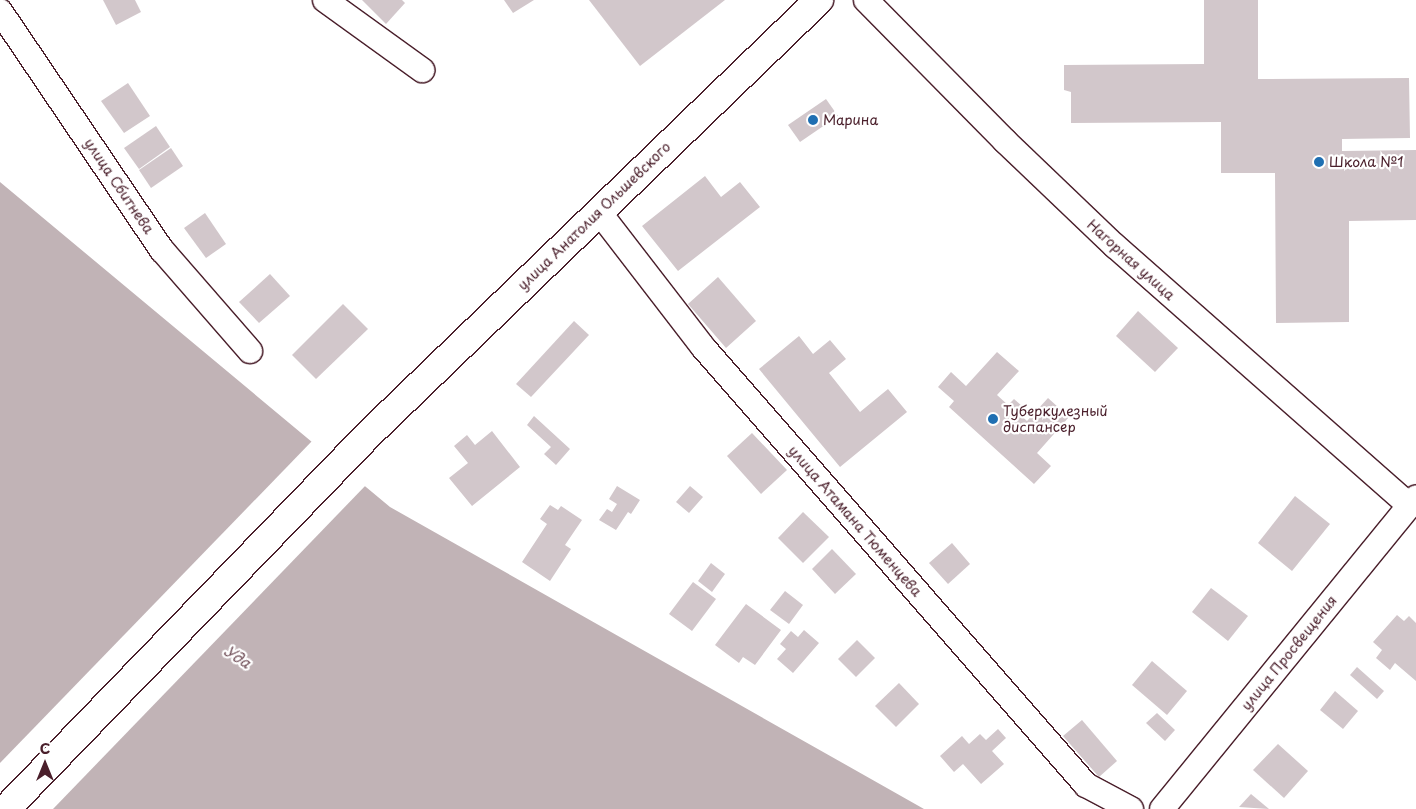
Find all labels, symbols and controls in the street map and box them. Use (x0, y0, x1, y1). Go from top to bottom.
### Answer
place label: Марина (823, 112, 878, 128)
marker: Марина (807, 114, 819, 126)
street label: улица Сбитнева (81, 135, 157, 237)
street label: улица Анатолия Ольшевского (514, 138, 674, 294)
place label: Школа №1 (1329, 154, 1404, 170)
marker: Школа №1 (1313, 156, 1325, 168)
street label: Нагорная улица (1083, 216, 1179, 304)
place label: Туберкулезный диспансер (1003, 403, 1108, 436)
marker: Туберкулезный диспансер (987, 413, 999, 425)
street label: улица Атамана Тюменцева (785, 442, 925, 600)
street label: улица Просвещения (1237, 592, 1341, 714)
water label: Уда (221, 641, 255, 671)
text: С (40, 738, 50, 759)
north arrow (20, 739, 70, 789)

